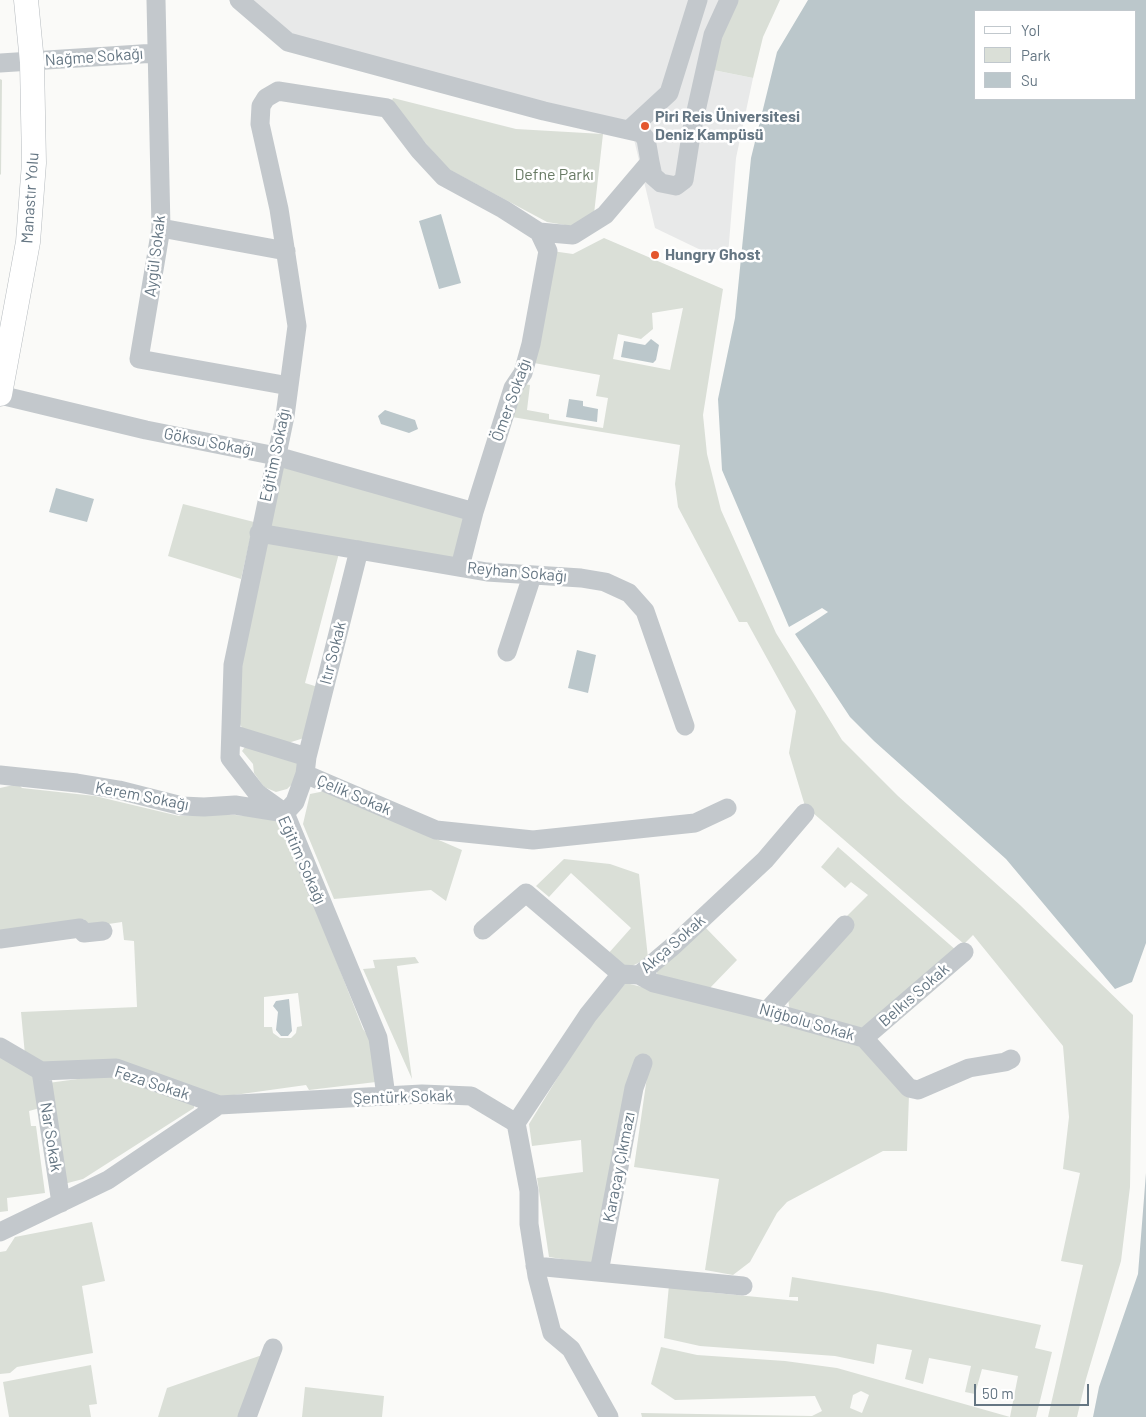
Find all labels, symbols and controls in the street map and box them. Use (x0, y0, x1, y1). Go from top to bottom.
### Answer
legend (974, 10, 1136, 100)
text: Yol (1021, 21, 1040, 39)
street label: Nağme Sokağı (44, 44, 144, 70)
text: Park (1021, 46, 1050, 64)
text: Su (1021, 71, 1038, 89)
place label: Piri Reis Üniversitesi Deniz Kampüsü (655, 107, 800, 145)
marker: Piri Reis Üniversitesi Deniz Kampüsü (639, 120, 651, 132)
street label: Manastır Yolu (17, 152, 43, 244)
park label: Defne Parkı (514, 165, 594, 185)
street label: Aygül Sokak (140, 214, 170, 298)
place label: Hungry Ghost (665, 245, 760, 265)
marker: Hungry Ghost (649, 249, 661, 261)
street label: Ömer Sokağı (487, 356, 535, 444)
street label: Eğitim Sokağı (256, 407, 294, 503)
street label: Göksu Sokağı (162, 424, 256, 460)
street label: Reyhan Sokağı (466, 558, 568, 586)
street label: Itır Sokak (316, 619, 350, 687)
street label: Çelik Sokak (314, 771, 394, 819)
street label: Kerem Sokağı (94, 778, 190, 814)
street label: Eğitim Sokağı (274, 813, 330, 907)
street label: Akça Sokak (637, 911, 709, 977)
street label: Belkıs Sokak (875, 959, 953, 1031)
street label: Niğbolu Sokak (757, 999, 857, 1045)
street label: Feza Sokak (112, 1062, 192, 1104)
street label: Şentürk Sokak (353, 1086, 453, 1108)
street label: Nar Sokak (36, 1101, 66, 1173)
street label: Karaçay Çıkmazı (599, 1110, 639, 1224)
scale bar (976, 1374, 1091, 1406)
text: 50 m (982, 1384, 1014, 1402)

